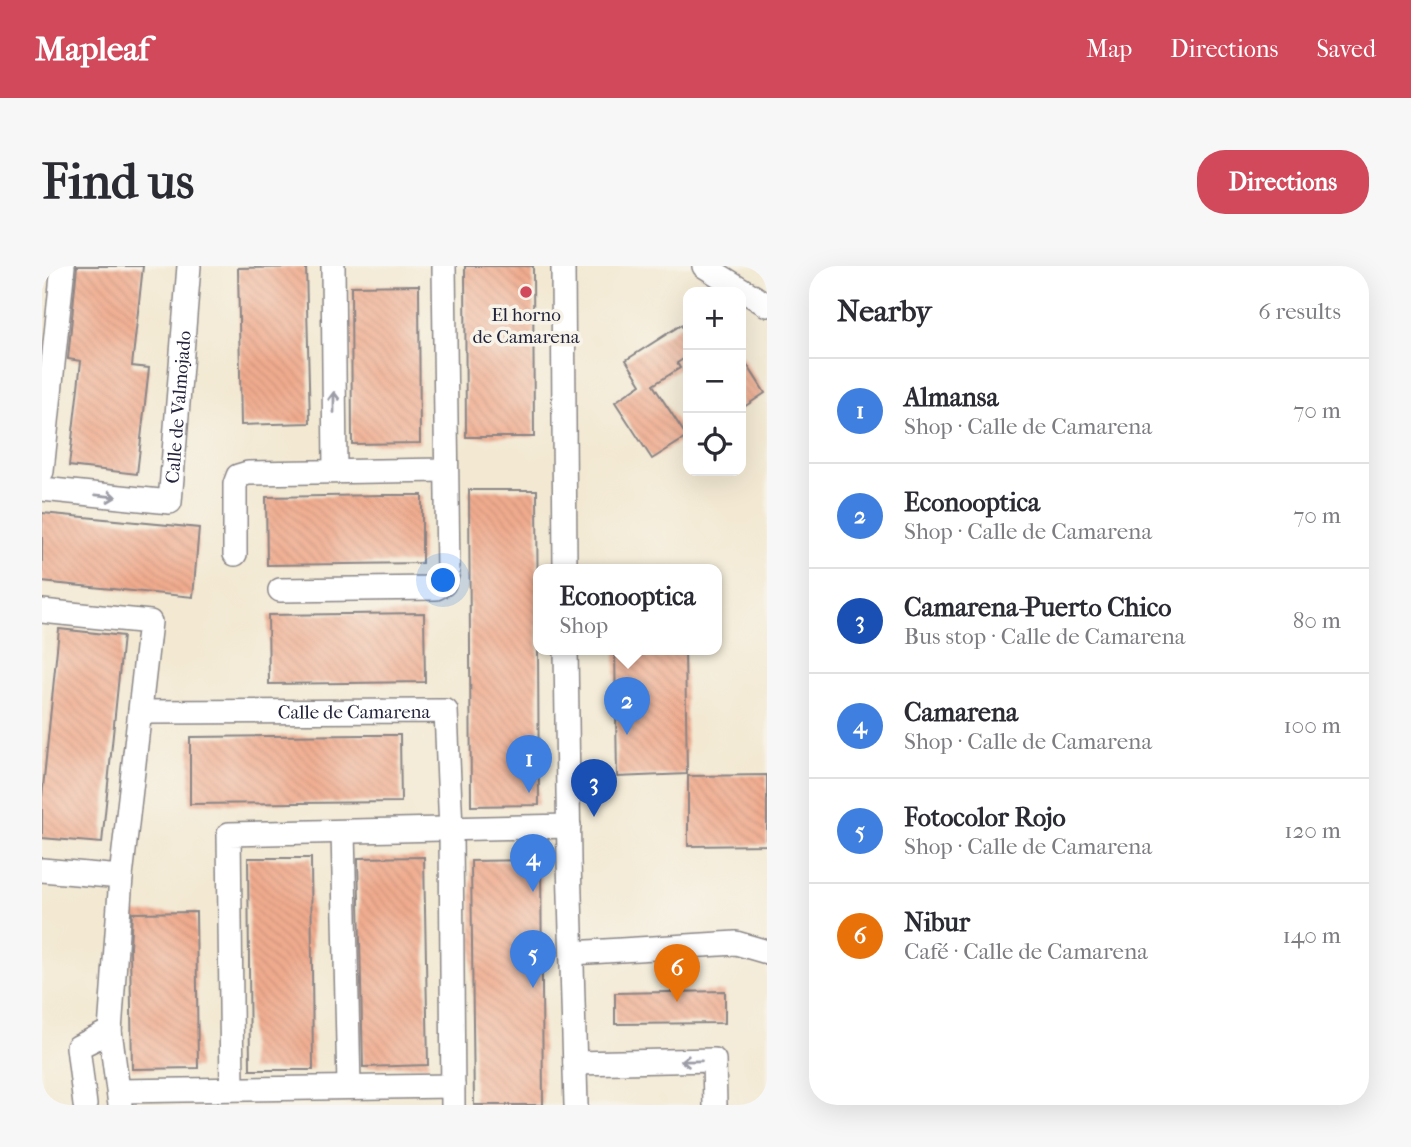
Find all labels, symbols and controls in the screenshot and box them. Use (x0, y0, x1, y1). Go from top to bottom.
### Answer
text: Mapleaf (35, 30, 149, 69)
text: Map (1086, 35, 1132, 63)
text: Directions (1170, 35, 1278, 63)
text: Saved (1316, 35, 1376, 63)
button: Directions (1197, 150, 1369, 214)
text: Find us (42, 153, 194, 211)
marker: El horno de Camarena (518, 284, 534, 300)
map controls (683, 287, 746, 476)
button: + (683, 287, 746, 350)
text: Nearby (837, 294, 932, 329)
text: 6 results (1258, 298, 1341, 325)
place label: El horno de Camarena (472, 304, 580, 348)
street label: Calle de Valmojado (162, 329, 196, 484)
button: − (683, 350, 746, 413)
text: Almansa (904, 382, 998, 413)
one-way arrow (327, 391, 341, 414)
text: 1 (856, 397, 864, 424)
text: 70 m (1293, 397, 1341, 424)
button: locate (683, 413, 746, 476)
text: Shop · Calle de Camarena (904, 413, 1152, 440)
text: Econooptica (904, 487, 1040, 518)
one-way arrow (94, 489, 117, 502)
text: 2 (854, 502, 866, 529)
text: 70 m (1293, 502, 1341, 529)
text: Shop · Calle de Camarena (904, 518, 1152, 545)
your location (426, 563, 460, 597)
popup (533, 564, 722, 655)
text: Econooptica (559, 581, 696, 612)
text: Camarena-Puerto Chico (904, 592, 1171, 623)
text: 3 (855, 607, 865, 634)
text: 80 m (1293, 607, 1341, 634)
text: Shop (559, 612, 608, 639)
text: Bus stop · Calle de Camarena (904, 623, 1185, 650)
pin: 2 (604, 677, 650, 735)
text: Camarena (904, 697, 1018, 728)
street label: Calle de Camarena (278, 701, 431, 724)
text: 4 (853, 712, 867, 739)
text: 100 m (1283, 712, 1341, 739)
text: Shop · Calle de Camarena (904, 728, 1152, 755)
pin: 1 (506, 735, 552, 793)
pin: 3 (571, 759, 617, 817)
text: Fotocolor Rojo (904, 802, 1066, 833)
text: 5 (855, 817, 865, 844)
text: 120 m (1284, 817, 1341, 844)
text: Shop · Calle de Camarena (904, 833, 1152, 860)
pin: 4 (510, 834, 556, 892)
text: Nibur (904, 907, 970, 938)
text: 6 (854, 922, 866, 949)
text: 140 m (1282, 922, 1341, 949)
pin: 5 (510, 930, 556, 988)
text: Café · Calle de Camarena (904, 938, 1148, 965)
pin: 6 (654, 944, 700, 1002)
one-way arrow (679, 1054, 702, 1068)

